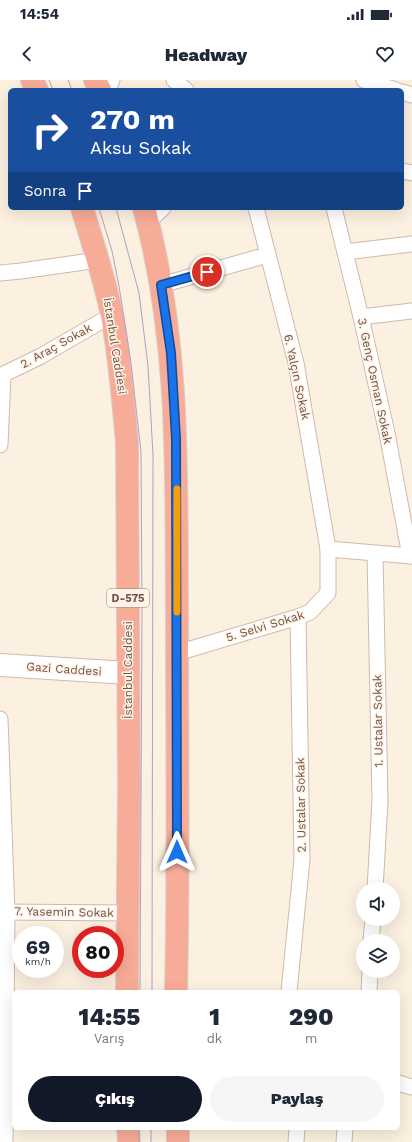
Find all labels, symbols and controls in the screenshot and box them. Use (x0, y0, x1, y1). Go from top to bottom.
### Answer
text: 14:54 (20, 5, 59, 23)
icon: back (16, 43, 38, 65)
icon: heart (374, 43, 396, 65)
text: Headway (165, 44, 247, 65)
text: 270 m (90, 103, 175, 136)
icon: right (24, 104, 76, 156)
text: Aksu Sokak (90, 137, 191, 158)
icon: arrive (74, 180, 96, 202)
text: Sonra (24, 182, 66, 200)
pin (190, 255, 224, 289)
icon: arrive (196, 261, 218, 283)
street label: İstanbul Caddesi (100, 297, 130, 395)
street label: 3. Genç Osman Sokak (355, 317, 395, 445)
street label: 2. Araç Sokak (18, 321, 94, 371)
street label: 6. Yalçın Sokak (281, 333, 313, 421)
road number: D-575 (107, 589, 149, 607)
street label: 5. Selvi Sokak (224, 607, 306, 645)
street label: İstanbul Caddesi (121, 621, 135, 719)
street label: Gazi Caddesi (26, 659, 102, 679)
street label: 1. Ustalar Sokak (370, 674, 386, 768)
street label: 2. Ustalar Sokak (293, 757, 309, 853)
position arrow (156, 831, 198, 873)
map controls (356, 882, 400, 978)
button: sound (356, 882, 400, 926)
street label: 7. Yasemin Sokak (14, 904, 114, 920)
speed limit sign: 80 (72, 926, 124, 978)
button: layers (356, 934, 400, 978)
text: 69 (26, 935, 50, 959)
text: km/h (25, 956, 51, 967)
text: 14:55 (78, 1003, 140, 1031)
text: 1 (209, 1003, 220, 1031)
text: 290 (289, 1003, 334, 1031)
text: Varış (94, 1031, 125, 1046)
text: dk (207, 1031, 222, 1046)
text: m (305, 1031, 317, 1046)
button: Çıkış (28, 1076, 202, 1122)
button: Paylaş (210, 1076, 384, 1122)

